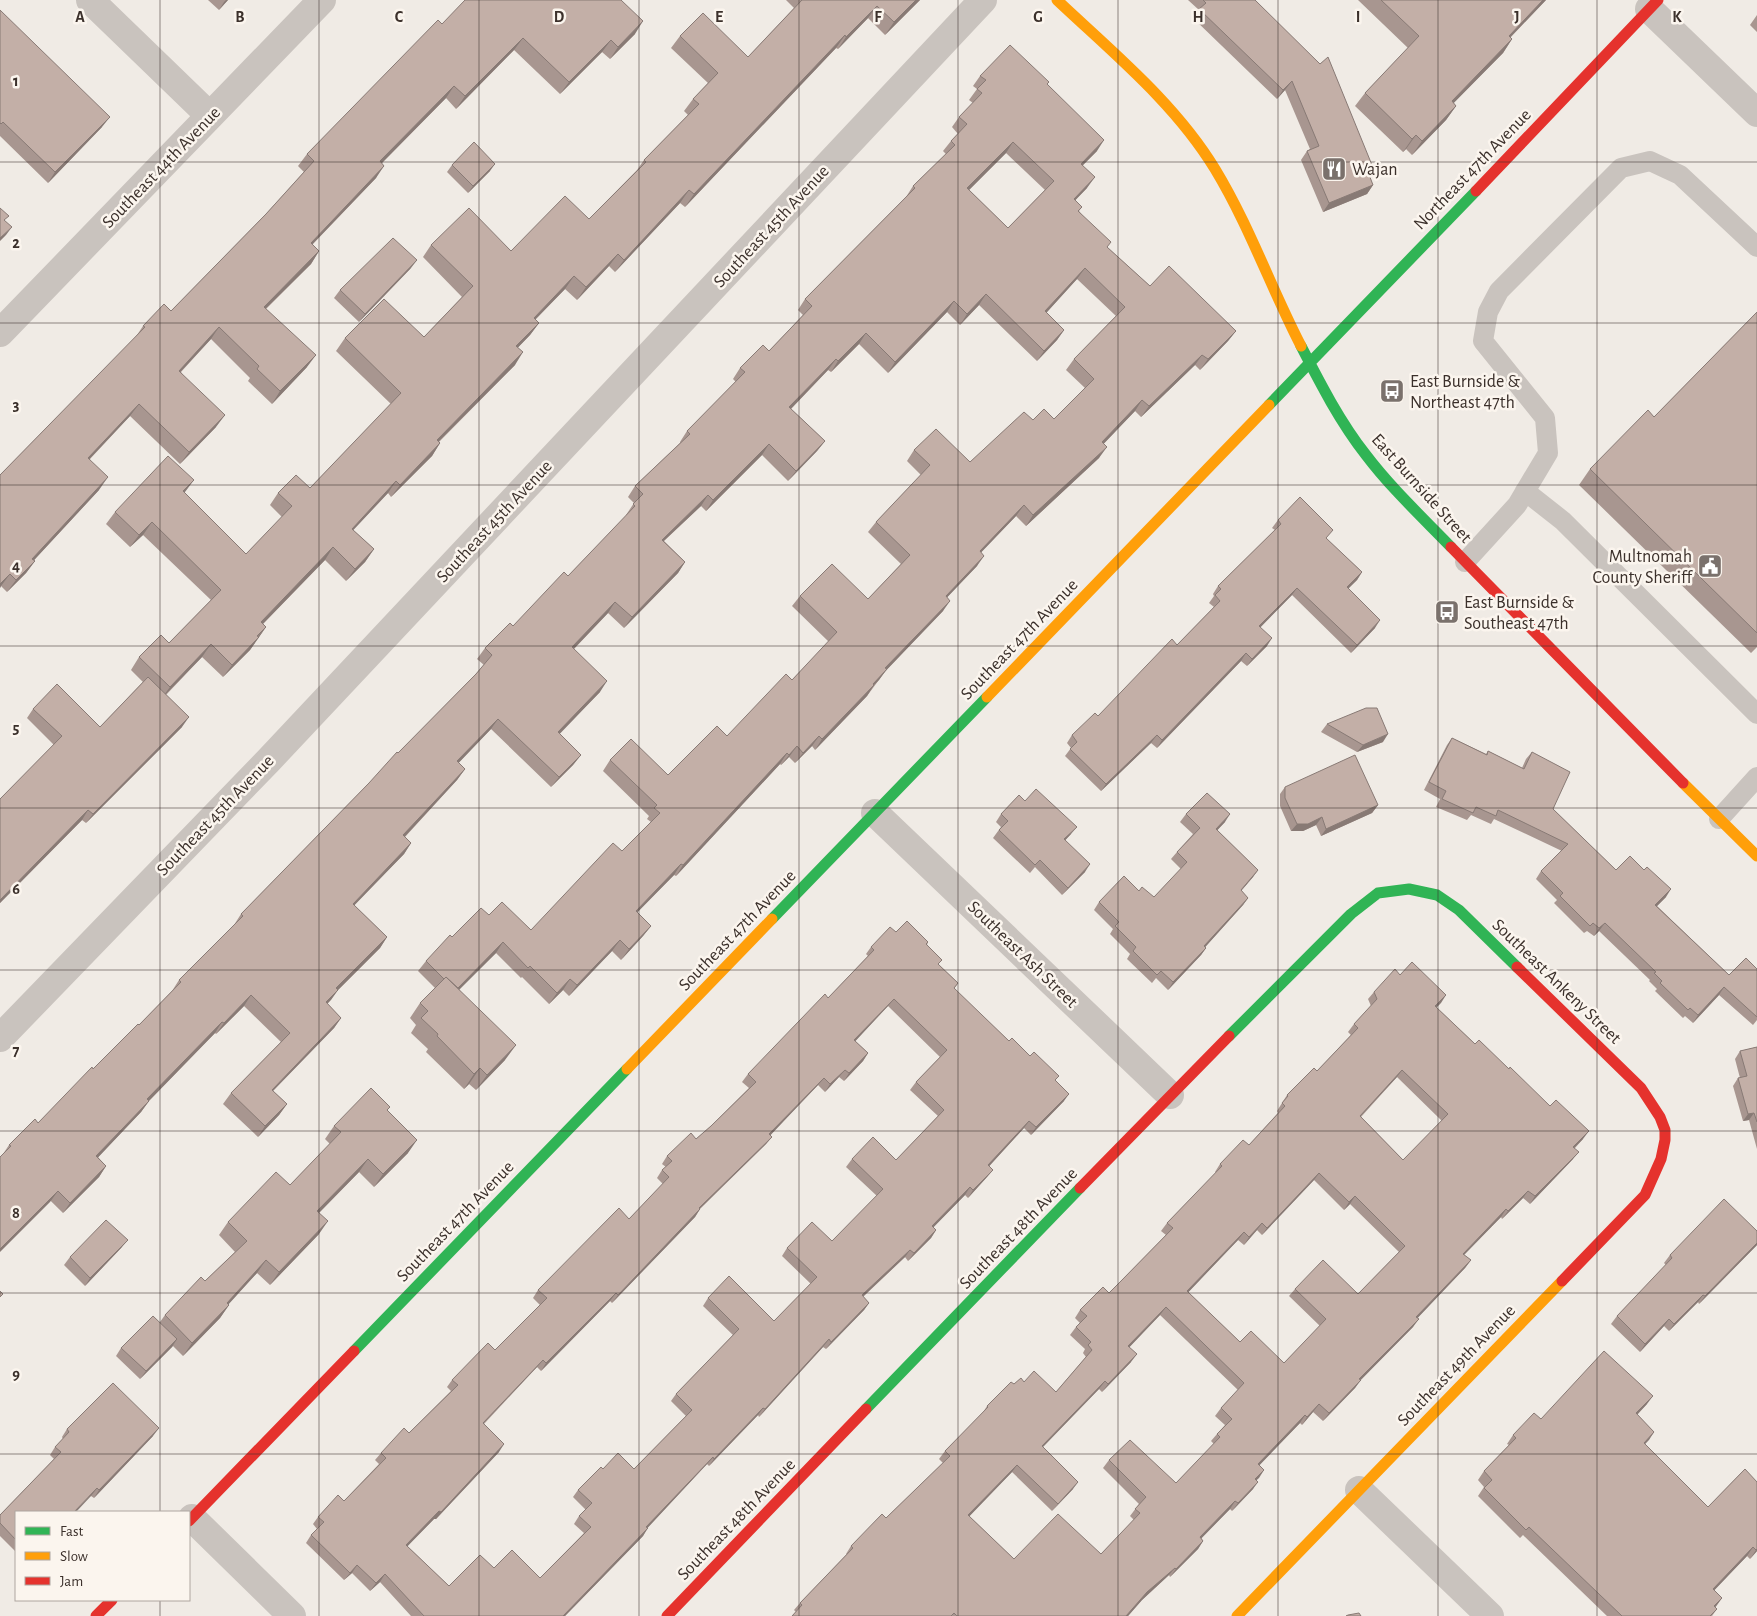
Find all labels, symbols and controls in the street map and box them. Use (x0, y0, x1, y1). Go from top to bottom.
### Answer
text: A (75, 9, 85, 25)
text: B (235, 9, 245, 25)
text: C (395, 9, 404, 25)
text: D (554, 9, 565, 25)
text: E (715, 9, 723, 25)
text: F (874, 9, 882, 25)
text: G (1033, 9, 1043, 25)
text: H (1192, 9, 1204, 25)
text: I (1356, 9, 1360, 25)
text: J (1514, 9, 1520, 25)
text: K (1672, 9, 1682, 25)
text: 1 (13, 73, 19, 89)
street label: Southeast 44th Avenue (99, 103, 224, 232)
street label: Northeast 47th Avenue (1411, 106, 1535, 234)
restaurant icon: Wajan (1321, 156, 1347, 182)
place label: Wajan (1352, 161, 1398, 179)
street label: Southeast 45th Avenue (711, 162, 833, 291)
text: 2 (12, 235, 20, 251)
place label: East Burnside & Northeast 47th (1410, 373, 1520, 412)
bus stop icon: East Burnside & Northeast 47th (1379, 378, 1405, 404)
text: 3 (13, 397, 20, 413)
street label: East Burnside Street (1368, 431, 1475, 547)
street label: Southeast 45th Avenue (434, 457, 556, 586)
place label: Multnomah County Sheriff (1592, 548, 1694, 587)
public building icon: Multnomah County Sheriff (1697, 553, 1723, 579)
text: 4 (12, 558, 20, 574)
street label: Southeast 47th Avenue (958, 576, 1082, 703)
place label: East Burnside & Southeast 47th (1464, 594, 1574, 633)
bus stop icon: East Burnside & Southeast 47th (1434, 599, 1460, 625)
text: 5 (13, 720, 20, 736)
street label: Southeast 45th Avenue (154, 752, 278, 879)
street label: Southeast 47th Avenue (676, 867, 800, 994)
text: 6 (12, 881, 20, 897)
street label: Southeast Ash Street (964, 898, 1081, 1012)
street label: Southeast Ankeny Street (1489, 916, 1624, 1048)
text: 7 (13, 1043, 20, 1059)
street label: Southeast 47th Avenue (394, 1158, 518, 1285)
street label: Southeast 48th Avenue (956, 1165, 1081, 1293)
text: 8 (12, 1205, 20, 1221)
street label: Southeast 49th Avenue (1394, 1302, 1519, 1430)
text: 9 (12, 1366, 20, 1382)
street label: Southeast 48th Avenue (674, 1456, 799, 1584)
legend (15, 1511, 190, 1601)
text: Fast (60, 1524, 84, 1539)
text: Slow (60, 1549, 88, 1564)
text: Jam (60, 1574, 83, 1589)

